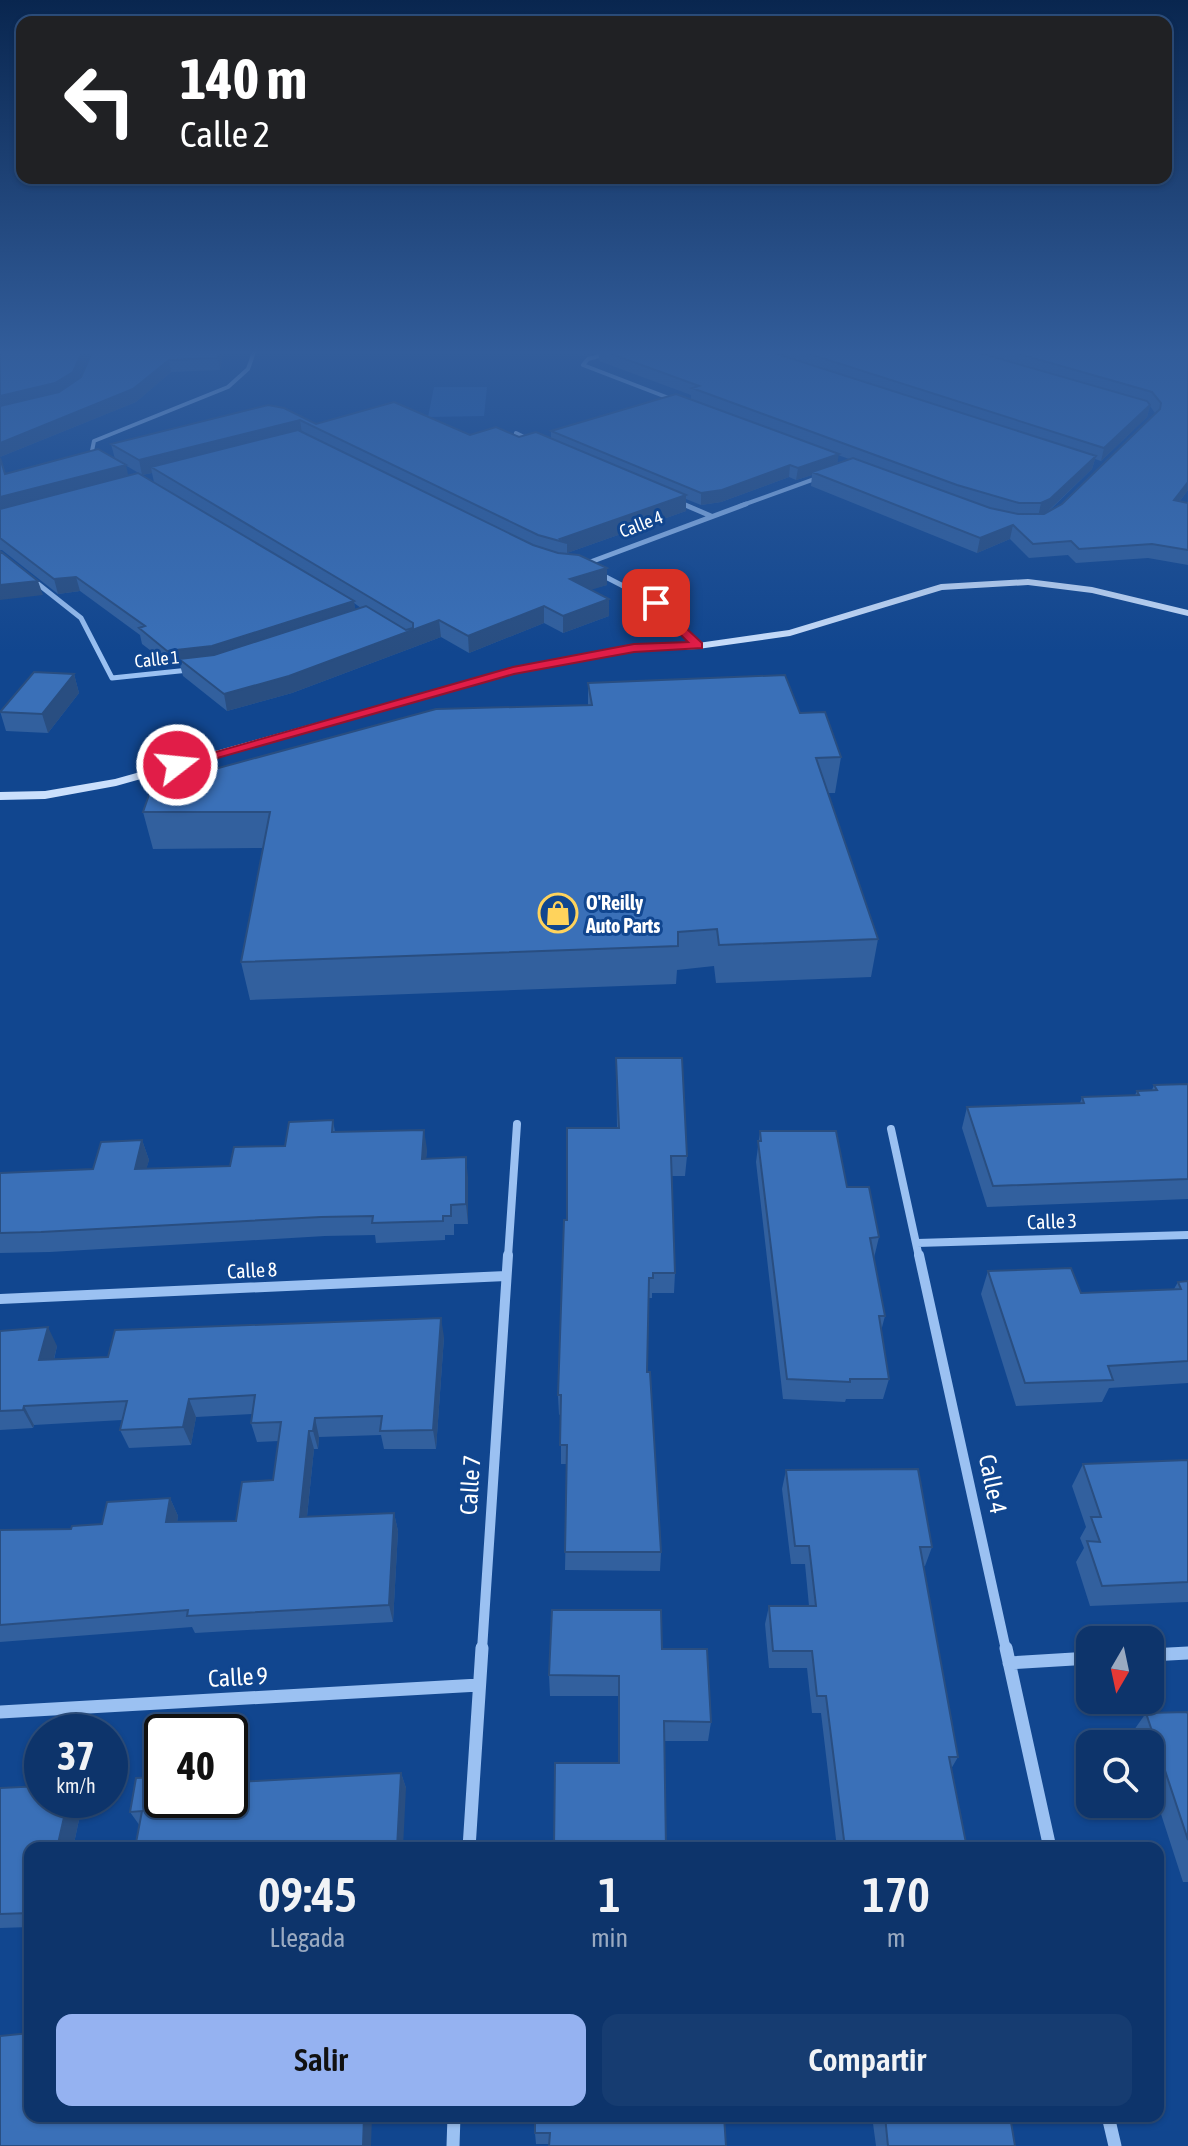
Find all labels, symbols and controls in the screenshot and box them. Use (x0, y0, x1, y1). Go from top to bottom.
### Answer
text: 140 m (180, 47, 307, 111)
icon: left (48, 48, 152, 152)
text: Calle 2 (180, 113, 270, 155)
street label: Calle 4 (616, 506, 666, 542)
pin (622, 569, 690, 637)
icon: arrive (634, 581, 678, 625)
street label: Calle 1 (134, 646, 180, 672)
position arrow (135, 723, 219, 807)
place label: O'Reilly Auto Parts (585, 891, 660, 937)
shop icon: O'Reilly Auto Parts (537, 892, 579, 934)
street label: Calle 3 (1027, 1209, 1077, 1233)
street label: Calle 8 (226, 1257, 278, 1283)
street label: Calle 4 (974, 1452, 1012, 1516)
street label: Calle 7 (454, 1454, 486, 1516)
north arrow (1076, 1626, 1164, 1714)
map controls (1076, 1626, 1164, 1818)
street label: Calle 9 (207, 1662, 269, 1692)
speed limit sign: 40 (144, 1714, 248, 1818)
button: search (1076, 1730, 1164, 1818)
text: 37 (57, 1733, 95, 1778)
text: km/h (56, 1774, 96, 1797)
text: 09:45 (258, 1867, 357, 1922)
text: 1 (598, 1867, 621, 1922)
text: 170 (862, 1867, 930, 1922)
text: Llegada (270, 1923, 345, 1953)
text: min (591, 1923, 628, 1953)
text: m (887, 1923, 905, 1953)
button: Salir (56, 2014, 586, 2106)
button: Compartir (602, 2014, 1132, 2106)

